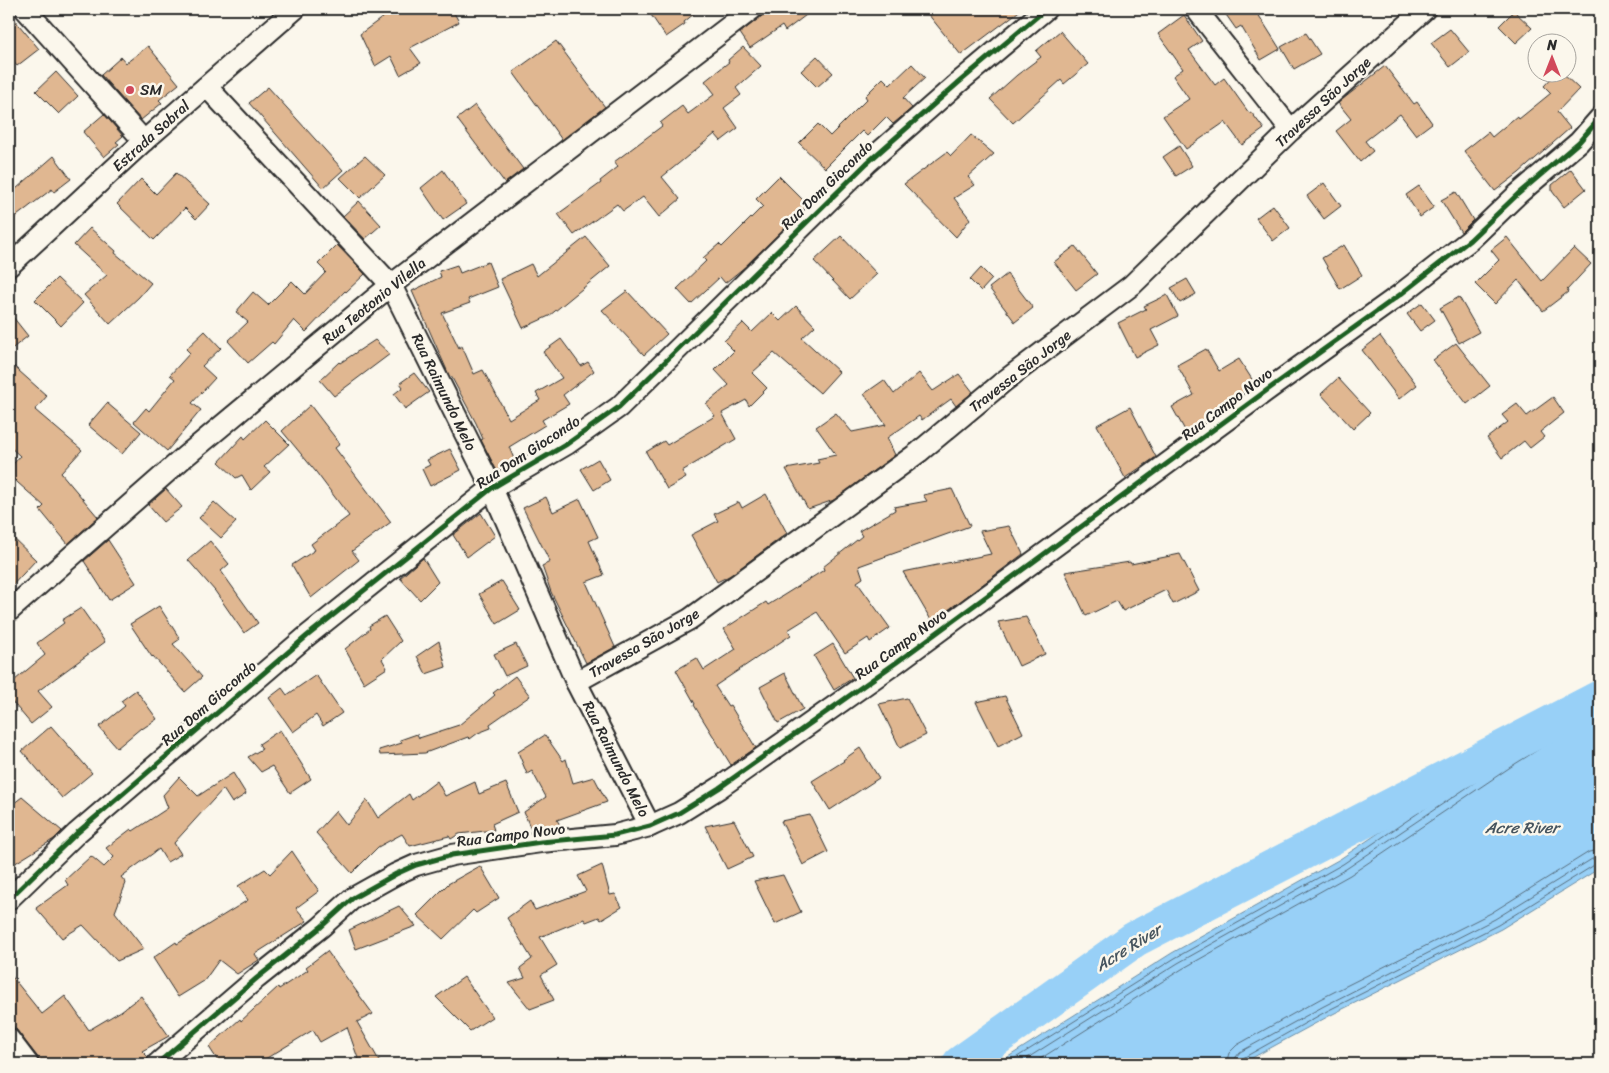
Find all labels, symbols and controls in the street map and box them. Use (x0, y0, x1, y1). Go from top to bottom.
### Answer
north arrow (1526, 32, 1576, 82)
text: N (1546, 33, 1557, 58)
street label: Travessa São Jorge (1269, 50, 1377, 154)
place label: SM (140, 77, 162, 103)
marker: SM (124, 84, 136, 96)
street label: Estrada Sobral (106, 93, 197, 178)
street label: Rua Dom Giocondo (775, 134, 879, 236)
street label: Rua Teotonio Vilella (316, 250, 432, 351)
street label: Travessa São Jorge (963, 323, 1077, 419)
street label: Rua Raimundo Melo (404, 329, 484, 456)
street label: Rua Campo Novo (1176, 360, 1279, 447)
street label: Rua Dom Giocondo (471, 408, 586, 496)
street label: Travessa São Jorge (584, 601, 704, 685)
street label: Rua Campo Novo (849, 601, 953, 687)
street label: Rua Dom Giocondo (155, 654, 263, 752)
street label: Rua Raimundo Melo (575, 696, 657, 822)
water label: Acre River (1484, 813, 1562, 842)
street label: Rua Campo Novo (455, 815, 567, 855)
water label: Acre River (1089, 914, 1170, 980)

